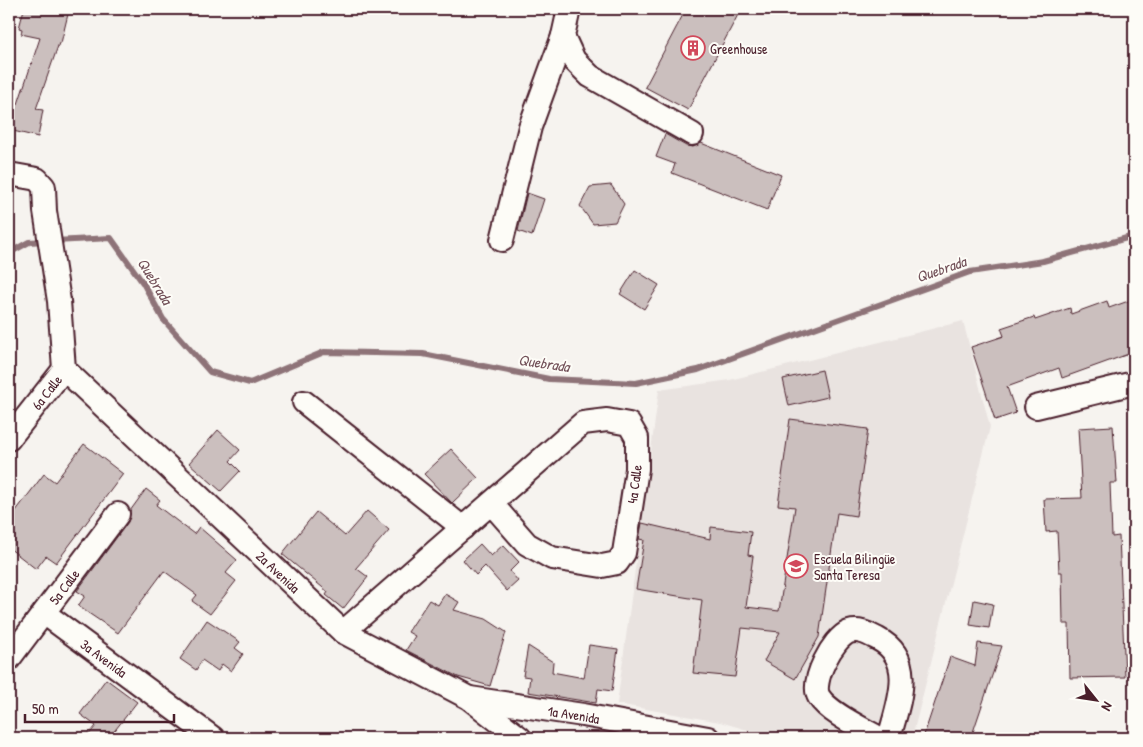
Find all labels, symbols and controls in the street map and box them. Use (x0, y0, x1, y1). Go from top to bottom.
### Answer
building icon: Greenhouse (680, 35, 706, 61)
place label: Greenhouse (710, 39, 768, 58)
water label: Quebrada (913, 250, 971, 287)
water label: Quebrada (132, 254, 179, 310)
water label: Quebrada (517, 349, 573, 377)
street label: 6a Calle (27, 370, 66, 413)
street label: 4a Calle (622, 463, 646, 504)
street label: 2a Avenida (253, 546, 305, 597)
place label: Escuela Bilingüe Santa Teresa (814, 549, 896, 584)
school or university icon: Escuela Bilingüe Santa Teresa (783, 553, 809, 579)
street label: 5a Calle (44, 564, 83, 608)
street label: 3a Avenida (77, 634, 132, 681)
north arrow (1070, 674, 1120, 724)
scale bar (25, 692, 174, 724)
text: 50 m (32, 698, 59, 719)
text: N (1097, 699, 1118, 715)
street label: 1a Avenida (547, 700, 602, 727)

